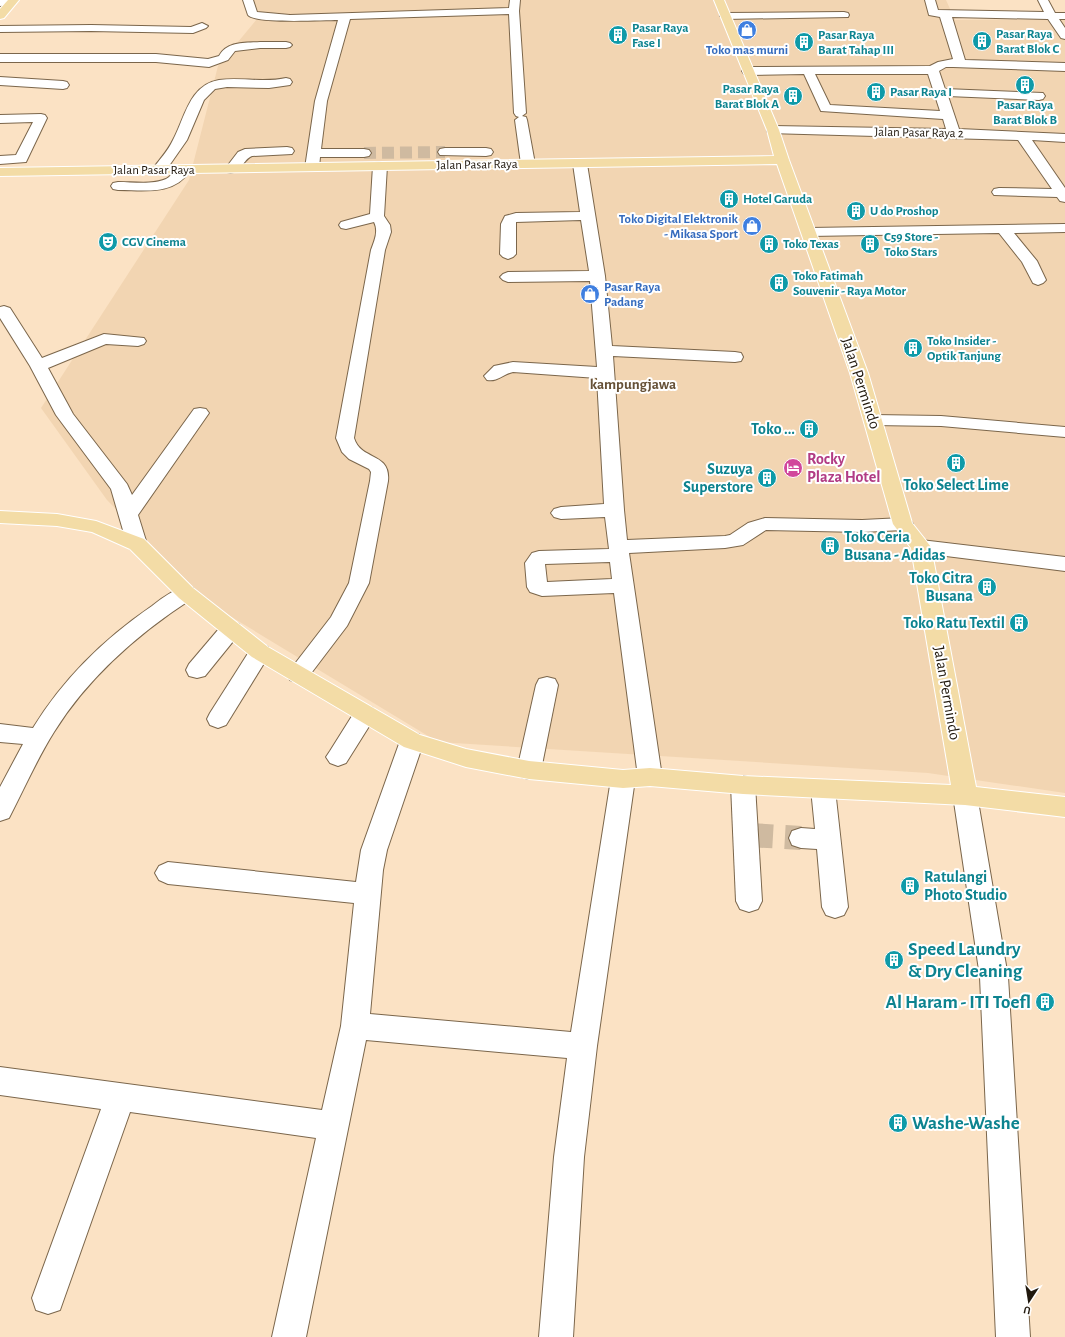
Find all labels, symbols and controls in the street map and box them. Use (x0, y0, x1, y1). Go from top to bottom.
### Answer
shop icon: Toko mas murni (736, 19, 758, 41)
place label: Pasar Raya Fase I (632, 22, 688, 50)
building icon: Pasar Raya Fase I (607, 24, 629, 46)
place label: Pasar Raya Barat Blok C (996, 28, 1059, 56)
place label: Pasar Raya Barat Tahap III (818, 29, 894, 57)
building icon: Pasar Raya Barat Blok C (971, 30, 993, 52)
building icon: Pasar Raya Barat Tahap III (793, 31, 815, 53)
place label: Toko mas murni (706, 44, 788, 57)
building icon: Pasar Raya Barat Blok B (1014, 74, 1036, 96)
building icon: Pasar Raya I (865, 81, 887, 103)
place label: Pasar Raya Barat Blok A (715, 83, 779, 111)
building icon: Pasar Raya Barat Blok A (782, 85, 804, 107)
place label: Pasar Raya I (890, 86, 952, 99)
place label: Pasar Raya Barat Blok B (993, 99, 1057, 127)
street label: Jalan Pasar Raya 2 (874, 126, 964, 140)
street label: Jalan Pasar Raya (436, 158, 518, 172)
street label: Jalan Pasar Raya (113, 164, 195, 177)
building icon: Hotel Garuda (718, 188, 740, 210)
place label: Hotel Garuda (743, 193, 812, 206)
building icon: U do Proshop (845, 200, 867, 222)
place label: U do Proshop (870, 205, 939, 218)
place label: Toko Digital Elektronik - Mikasa Sport (619, 213, 739, 241)
shop icon: Toko Digital Elektronik - Mikasa Sport (741, 215, 763, 237)
theatre icon: CGV Cinema (97, 231, 119, 253)
place label: C59 Store - Toko Stars (884, 231, 938, 259)
building icon: Toko Texas (758, 233, 780, 255)
building icon: C59 Store - Toko Stars (859, 233, 881, 255)
place label: CGV Cinema (122, 236, 186, 249)
place label: Toko Texas (783, 238, 839, 251)
place label: Toko Fatimah Souvenir - Raya Motor (793, 270, 907, 298)
building icon: Toko Fatimah Souvenir - Raya Motor (768, 272, 790, 294)
place label: Pasar Raya Padang (604, 281, 660, 309)
shop icon: Pasar Raya Padang (579, 283, 601, 305)
street label: Jalan Permindo (839, 335, 883, 431)
place label: Toko Insider - Optik Tanjung (927, 335, 1001, 363)
building icon: Toko Insider - Optik Tanjung (902, 337, 924, 359)
district label: kampungjawa (590, 377, 676, 392)
building icon: Toko ... (798, 418, 820, 440)
place label: Toko ... (751, 421, 795, 437)
place label: Rocky Plaza Hotel (807, 451, 880, 485)
building icon: Toko Select Lime (945, 452, 967, 474)
hotel icon: Rocky Plaza Hotel (782, 457, 804, 479)
place label: Suzuya Superstore (683, 461, 753, 495)
building icon: Suzuya Superstore (756, 467, 778, 489)
place label: Toko Select Lime (903, 477, 1009, 493)
place label: Toko Ceria Busana - Adidas (844, 529, 945, 563)
building icon: Toko Ceria Busana - Adidas (819, 535, 841, 557)
place label: Toko Citra Busana (909, 570, 973, 604)
building icon: Toko Citra Busana (976, 576, 998, 598)
building icon: Toko Ratu Textil (1008, 612, 1030, 634)
place label: Toko Ratu Textil (903, 615, 1005, 631)
street label: Jalan Permindo (931, 645, 963, 741)
place label: Ratulangi Photo Studio (924, 869, 1007, 903)
building icon: Ratulangi Photo Studio (899, 875, 921, 897)
place label: Speed Laundry & Dry Cleaning (908, 940, 1023, 981)
building icon: Speed Laundry & Dry Cleaning (883, 949, 905, 971)
building icon: Al Haram - ITI Toefl (1034, 991, 1056, 1013)
place label: Al Haram - ITI Toefl (886, 993, 1031, 1012)
building icon: Washe-Washe (887, 1112, 909, 1134)
place label: Washe-Washe (912, 1114, 1020, 1133)
north arrow (1009, 1281, 1049, 1321)
text: U (1022, 1304, 1032, 1316)

